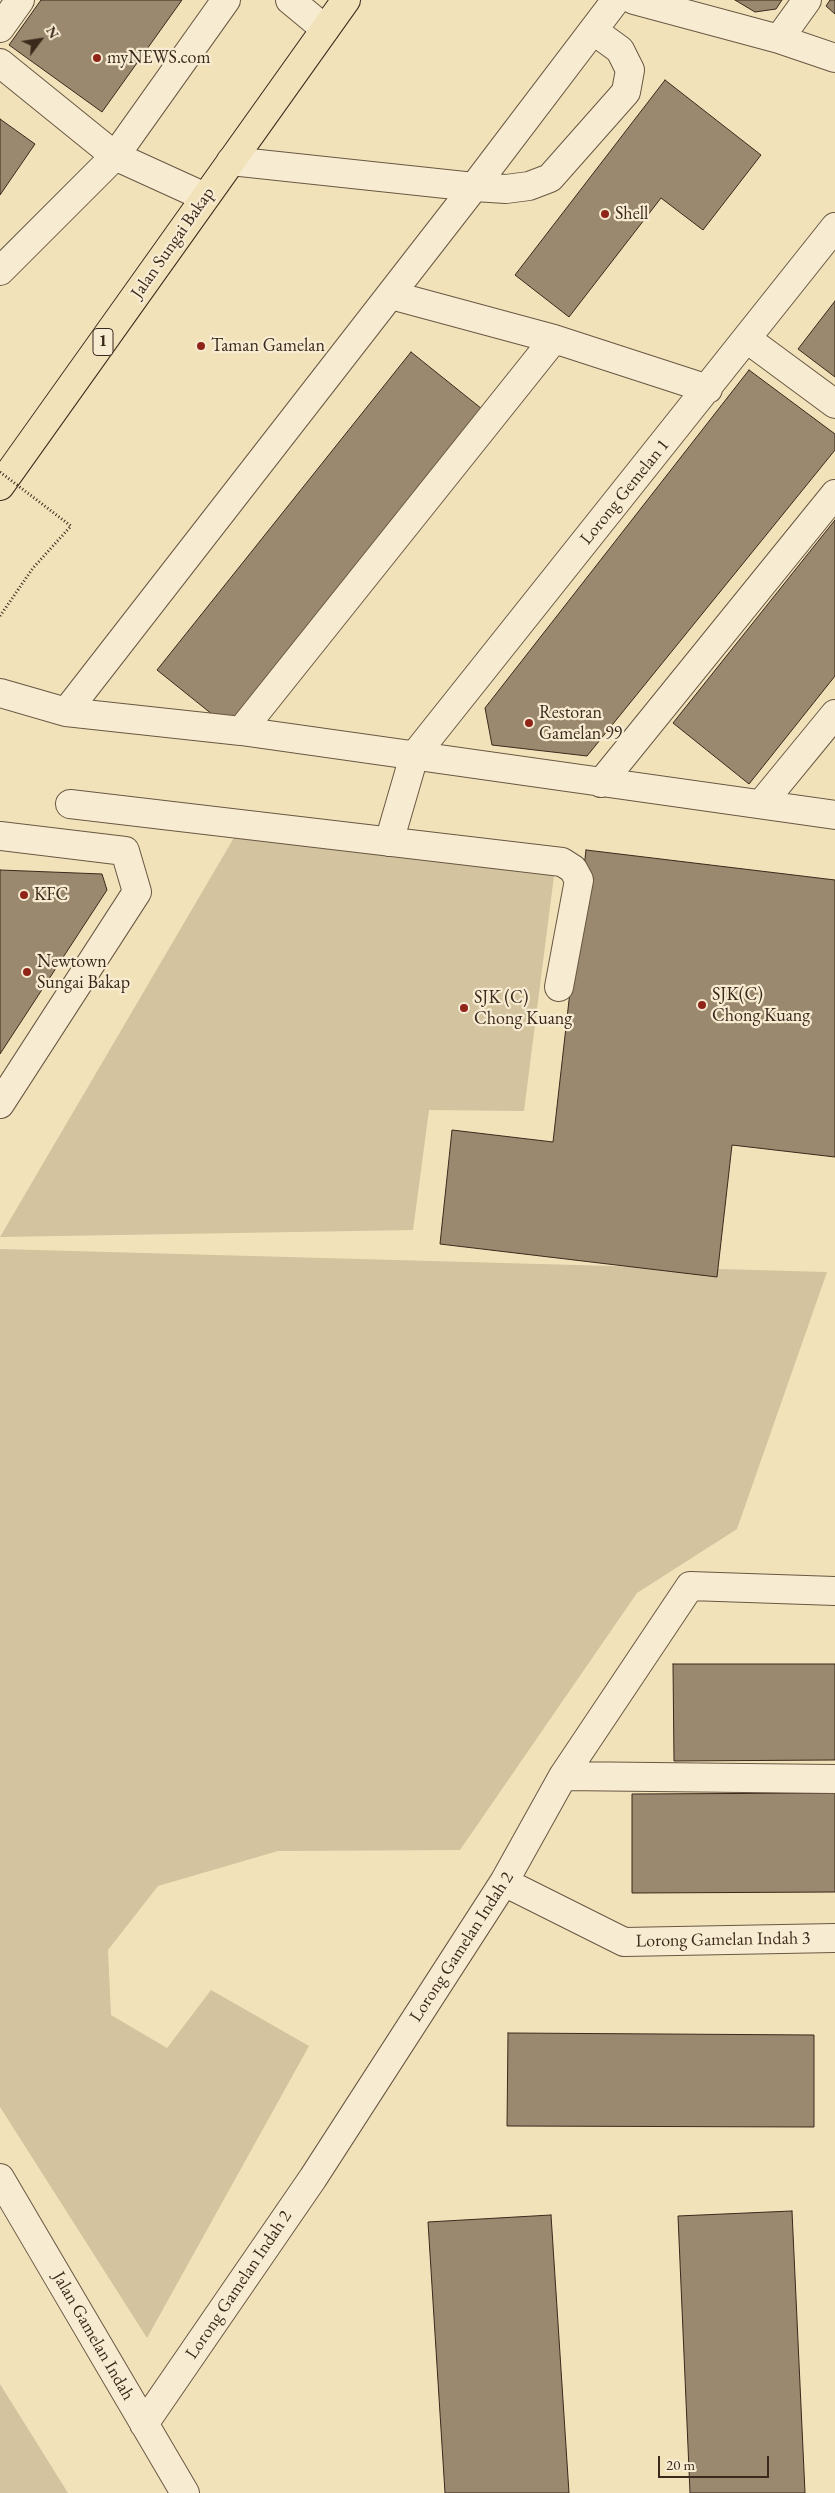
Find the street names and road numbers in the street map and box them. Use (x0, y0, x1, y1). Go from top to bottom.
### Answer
street label: Jalan Sungai Bakap (127, 183, 219, 303)
road number: 1 (93, 328, 113, 356)
street label: Lorong Gemelan 1 (576, 435, 674, 549)
street label: Lorong Gamelan Indah 2 (405, 1868, 519, 2026)
street label: Lorong Gamelan Indah 3 (636, 1928, 810, 1952)
street label: Lorong Gamelan Indah 2 (181, 2207, 297, 2363)
street label: Jalan Gamelan Indah (47, 2268, 139, 2404)

